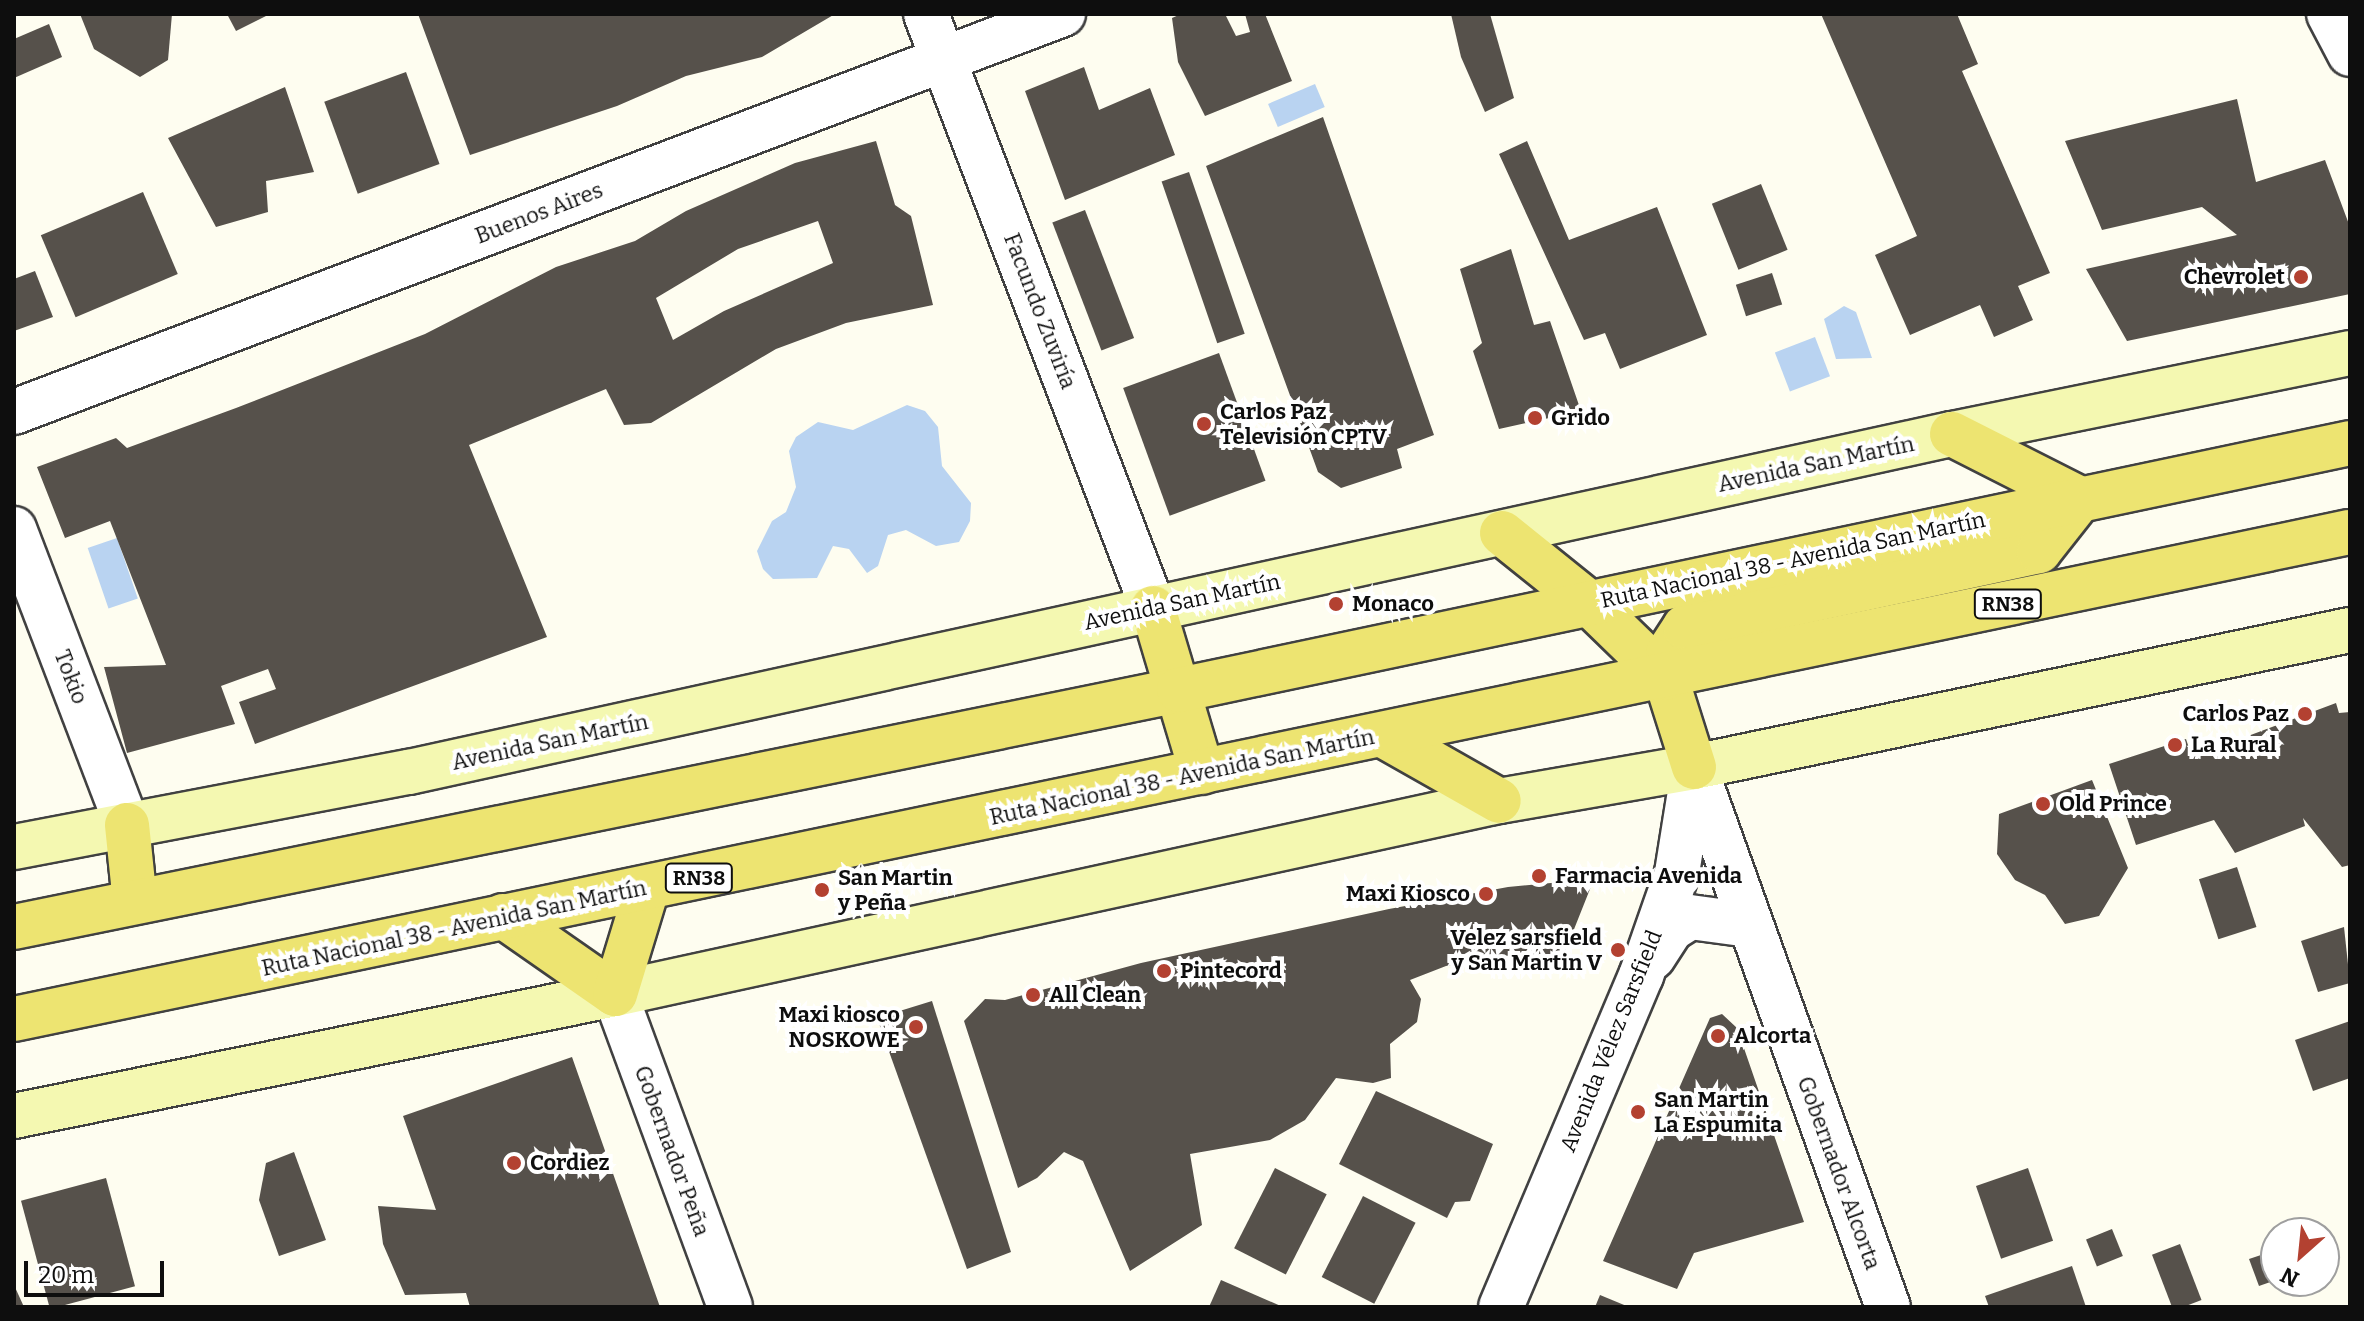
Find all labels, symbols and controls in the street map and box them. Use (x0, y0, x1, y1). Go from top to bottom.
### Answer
street label: Buenos Aires (472, 177, 606, 249)
street label: Facundo Zuviría (998, 229, 1082, 393)
place label: Chevrolet (2184, 264, 2285, 290)
marker: Chevrolet (2292, 268, 2310, 286)
place label: Carlos Paz Televisión CPTV (1220, 398, 1387, 450)
place label: Grido (1551, 405, 1610, 431)
marker: Grido (1526, 409, 1544, 427)
marker: Carlos Paz Televisión CPTV (1195, 415, 1213, 433)
street label: Avenida San Martín (1715, 430, 1917, 498)
street label: Ruta Nacional 38 - Avenida San Martín (1598, 506, 1988, 614)
street label: Avenida San Martín (1081, 568, 1283, 636)
road number: RN38 (1972, 588, 2044, 620)
place label: Monaco (1352, 591, 1434, 617)
marker: Monaco (1327, 595, 1345, 613)
street label: Tokio (49, 646, 93, 708)
place label: Carlos Paz (2182, 701, 2289, 727)
marker: Carlos Paz (2296, 705, 2314, 723)
street label: Avenida San Martín (449, 708, 651, 776)
street label: Ruta Nacional 38 - Avenida San Martín (987, 723, 1377, 831)
place label: La Rural (2191, 732, 2277, 758)
marker: La Rural (2166, 736, 2184, 754)
place label: Old Prince (2059, 791, 2167, 817)
marker: Old Prince (2034, 795, 2052, 813)
road number: RN38 (663, 862, 735, 894)
place label: Farmacia Avenida (1555, 863, 1742, 889)
place label: San Martin y Peña (838, 864, 953, 916)
marker: Farmacia Avenida (1530, 867, 1548, 885)
street label: Ruta Nacional 38 - Avenida San Martín (259, 874, 649, 982)
marker: San Martin y Peña (813, 881, 831, 899)
place label: Maxi Kiosco (1346, 881, 1470, 907)
marker: Maxi Kiosco (1477, 885, 1495, 903)
place label: Velez sarsfield y San Martin V (1450, 924, 1602, 976)
street label: Avenida Vélez Sarsfield (1554, 926, 1668, 1156)
marker: Velez sarsfield y San Martin V (1609, 941, 1627, 959)
place label: Pintecord (1180, 958, 1282, 984)
marker: Pintecord (1155, 962, 1173, 980)
place label: All Clean (1049, 982, 1141, 1008)
marker: All Clean (1024, 986, 1042, 1004)
place label: Maxi kiosco NOSKOWE (779, 1001, 900, 1052)
marker: Maxi kiosco NOSKOWE (907, 1018, 925, 1036)
place label: Alcorta (1734, 1023, 1811, 1049)
marker: Alcorta (1709, 1027, 1727, 1045)
street label: Gobernador Peña (629, 1062, 715, 1240)
street label: Gobernador Alcorta (1792, 1073, 1886, 1273)
place label: San Martin La Espumita (1654, 1086, 1782, 1138)
marker: San Martin La Espumita (1629, 1103, 1647, 1121)
place label: Cordiez (530, 1150, 610, 1176)
marker: Cordiez (505, 1154, 523, 1172)
north arrow (2260, 1217, 2340, 1297)
scale bar (28, 1245, 168, 1295)
text: 20 m (38, 1261, 94, 1289)
text: N (2276, 1261, 2303, 1293)

